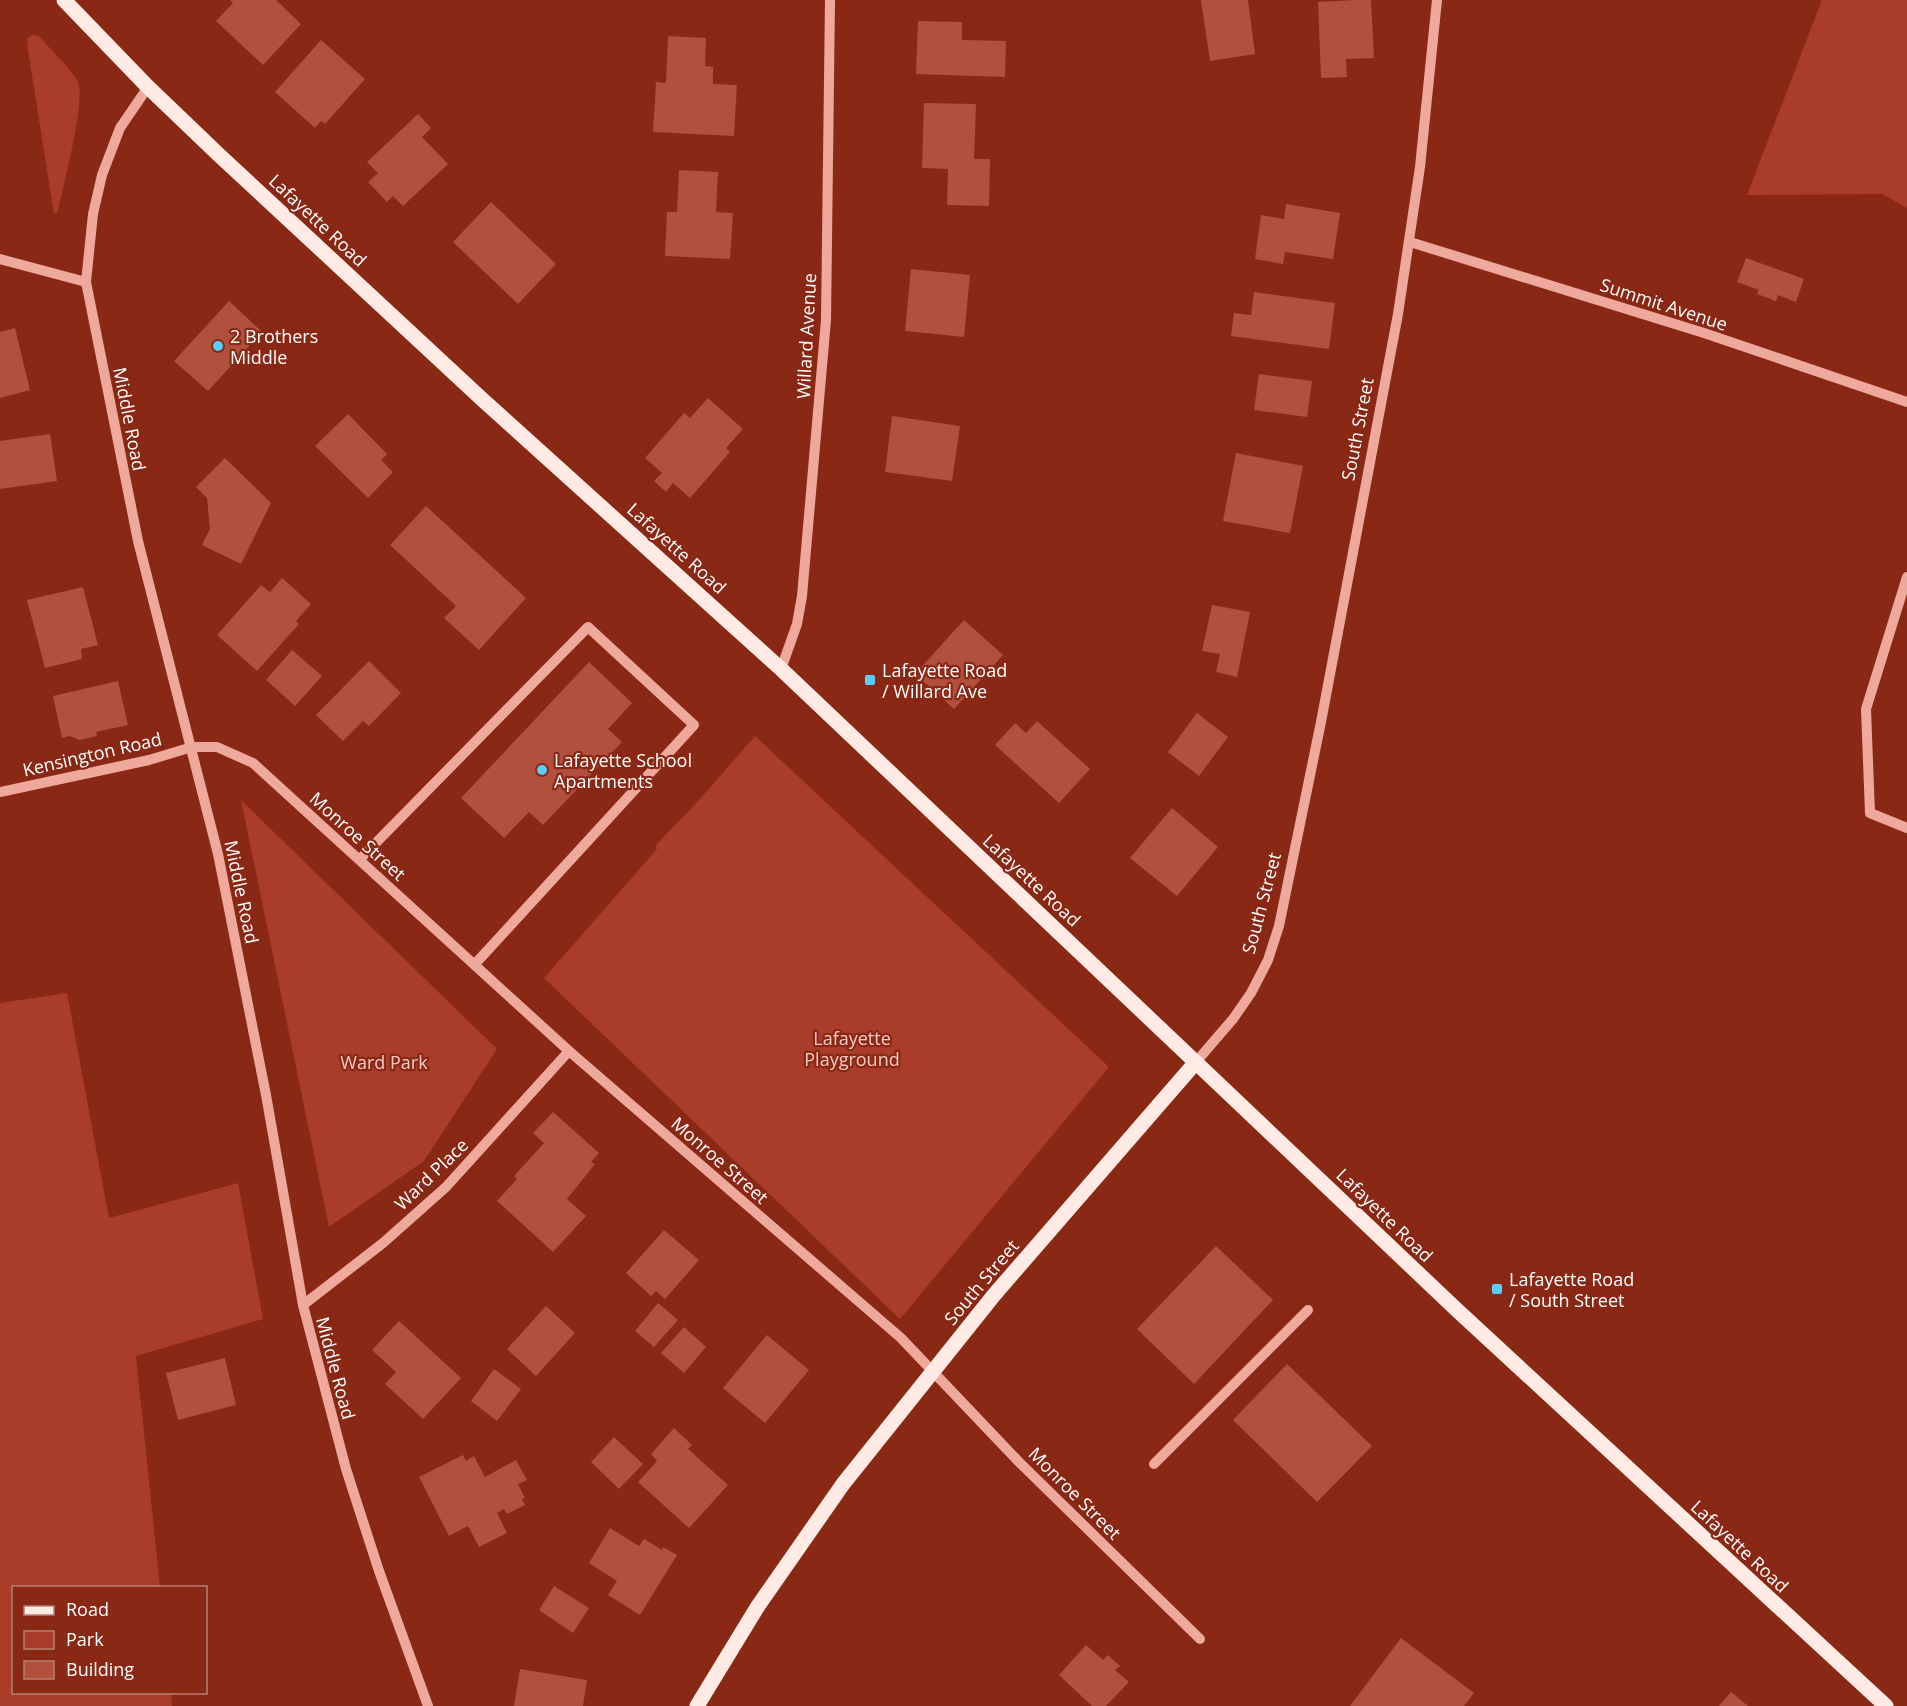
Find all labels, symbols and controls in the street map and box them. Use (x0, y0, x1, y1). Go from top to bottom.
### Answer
street label: Lafayette Road (264, 169, 372, 271)
street label: Willard Avenue (791, 272, 821, 400)
street label: Summit Avenue (1597, 272, 1731, 336)
place label: 2 Brothers Middle (230, 324, 318, 369)
marker: 2 Brothers Middle (211, 339, 225, 353)
street label: Middle Road (108, 365, 152, 473)
street label: South Street (1335, 376, 1379, 482)
street label: Lafayette Road (622, 497, 732, 599)
place label: Lafayette Road / Willard Ave (882, 658, 1007, 703)
marker: Lafayette Road / Willard Ave (863, 673, 877, 687)
street label: Kensington Road (20, 726, 164, 782)
place label: Lafayette School Apartments (554, 748, 692, 793)
marker: Lafayette School Apartments (535, 763, 549, 777)
street label: Monroe Street (305, 786, 411, 886)
street label: Lafayette Road (978, 829, 1086, 931)
street label: Middle Road (219, 838, 265, 946)
street label: South Street (1236, 850, 1286, 956)
park label: Lafayette Playground (804, 1026, 900, 1071)
park label: Ward Park (340, 1050, 428, 1074)
street label: Monroe Street (666, 1111, 774, 1209)
street label: Ward Place (389, 1133, 473, 1215)
street label: Lafayette Road (1332, 1163, 1438, 1267)
street label: South Street (938, 1234, 1024, 1330)
place label: Lafayette Road / South Street (1509, 1267, 1634, 1312)
marker: Lafayette Road / South Street (1490, 1282, 1504, 1296)
street label: Middle Road (311, 1314, 361, 1422)
street label: Monroe Street (1024, 1442, 1126, 1544)
street label: Lafayette Road (1686, 1495, 1794, 1597)
legend (12, 1586, 207, 1694)
text: Road (66, 1597, 109, 1621)
text: Park (66, 1627, 104, 1651)
text: Building (66, 1657, 134, 1681)

